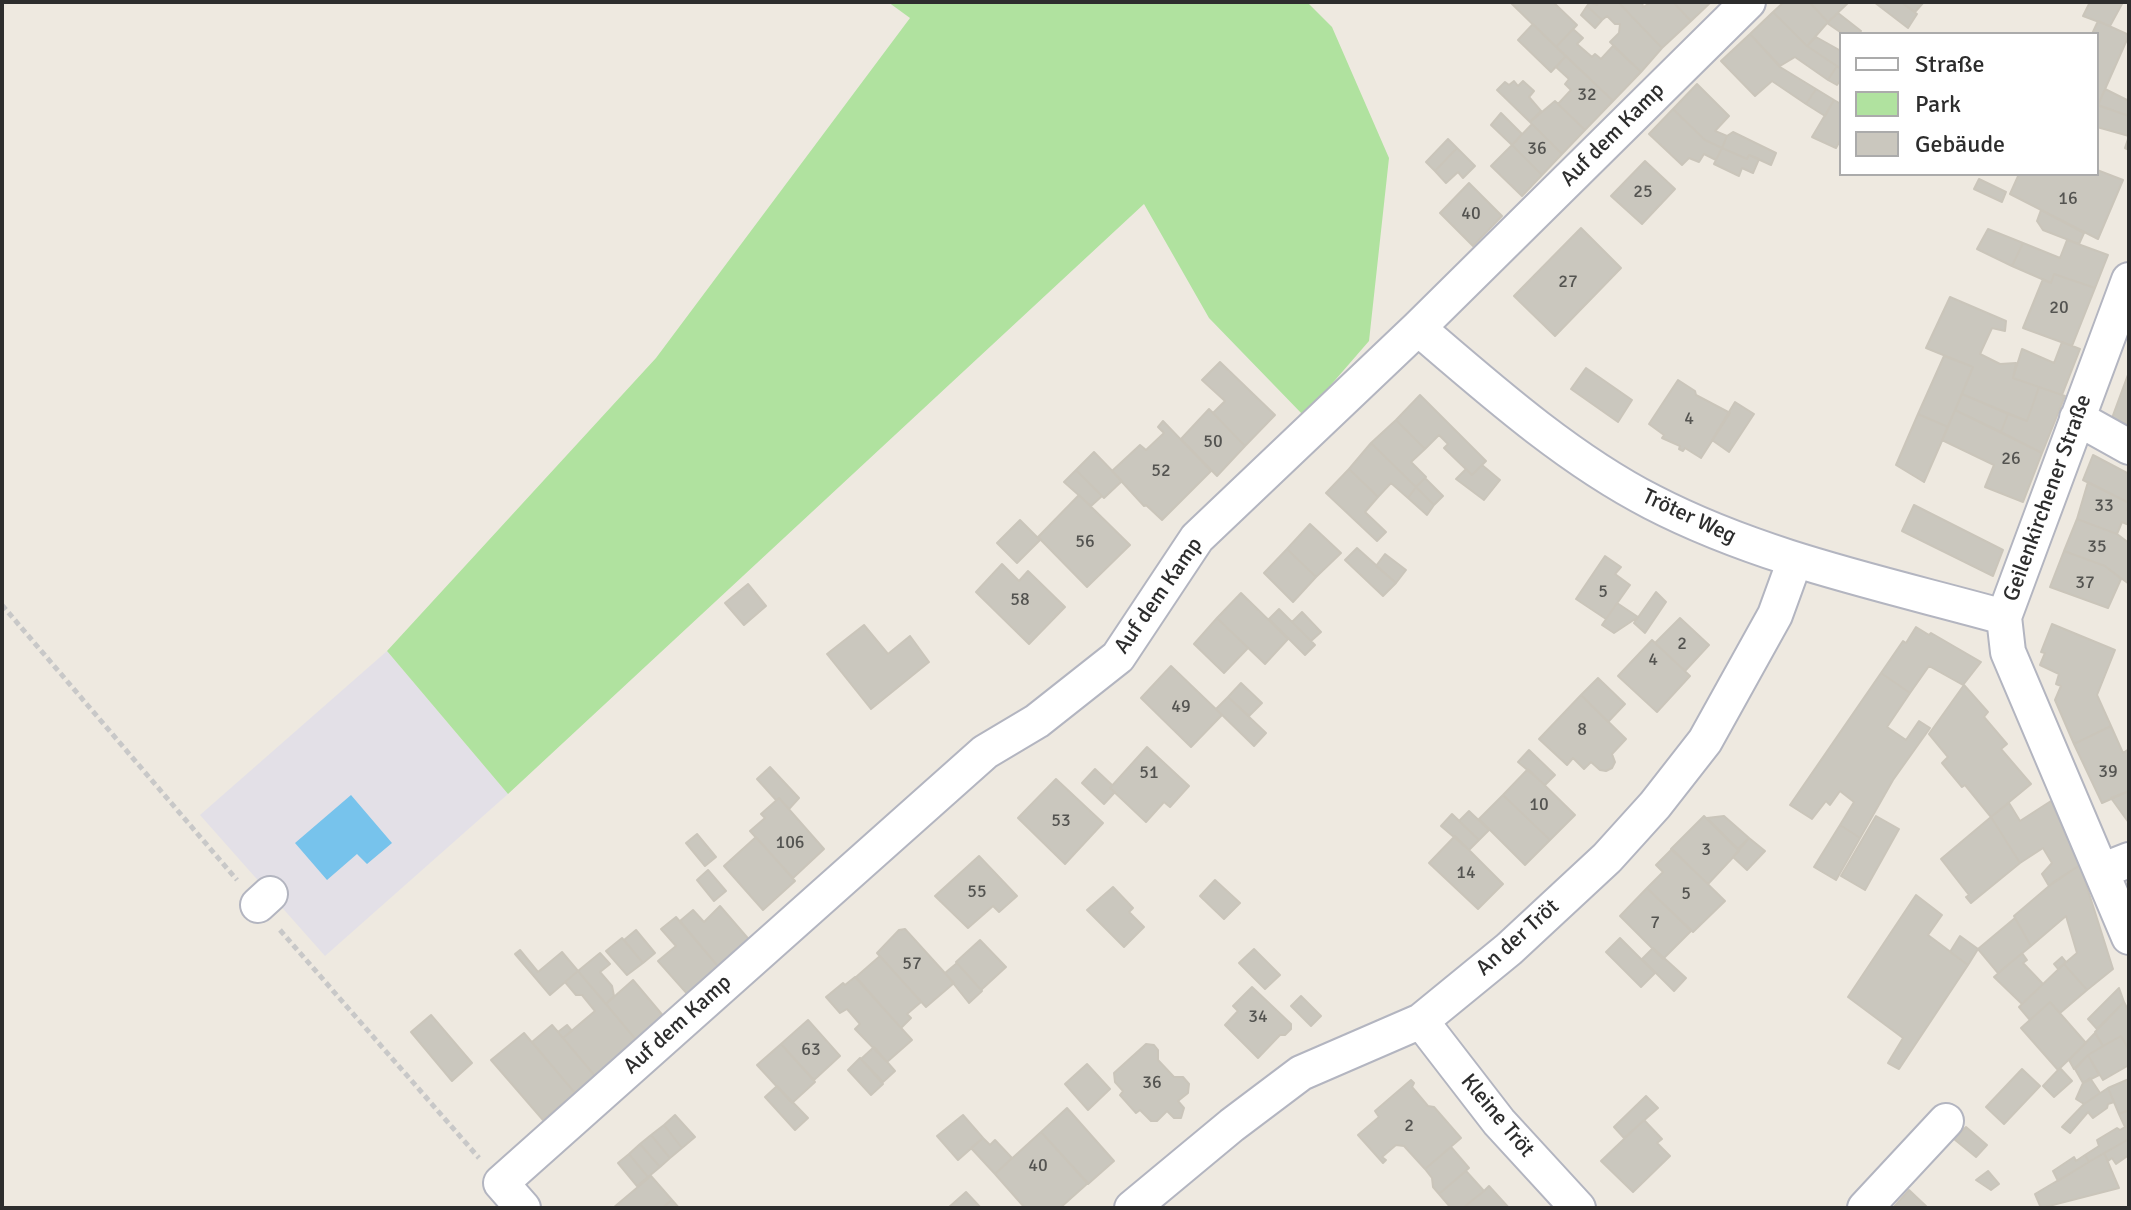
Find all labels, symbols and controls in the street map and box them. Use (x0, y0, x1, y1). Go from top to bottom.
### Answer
legend (1839, 32, 2099, 176)
text: Straße (1915, 49, 1985, 79)
street label: Auf dem Kamp (1556, 78, 1670, 192)
house number: 32 (1577, 84, 1597, 106)
text: Park (1915, 89, 1961, 119)
text: Gebäude (1915, 129, 2005, 159)
house number: 36 (1527, 138, 1547, 160)
house number: 25 (1633, 181, 1653, 203)
house number: 16 (2058, 188, 2078, 210)
house number: 40 (1461, 203, 1481, 225)
house number: 27 (1558, 271, 1578, 293)
house number: 20 (2049, 297, 2069, 319)
street label: Geilenkirchener Straße (1998, 391, 2098, 605)
house number: 4 (1684, 408, 1694, 430)
house number: 50 (1203, 431, 1223, 453)
house number: 26 (2001, 448, 2021, 470)
house number: 52 (1151, 460, 1171, 482)
street label: Tröter Weg (1638, 484, 1740, 550)
house number: 33 (2094, 495, 2114, 517)
house number: 56 (1075, 531, 1095, 553)
street label: Auf dem Kamp (1109, 533, 1209, 659)
house number: 35 (2087, 536, 2107, 558)
house number: 37 (2075, 572, 2095, 594)
house number: 5 (1598, 581, 1608, 603)
house number: 58 (1010, 589, 1030, 611)
house number: 2 (1677, 633, 1687, 655)
house number: 4 (1648, 649, 1658, 671)
house number: 49 (1171, 696, 1191, 718)
house number: 8 (1577, 719, 1587, 741)
house number: 39 (2098, 761, 2118, 783)
house number: 51 (1139, 762, 1159, 784)
house number: 10 (1529, 794, 1549, 816)
house number: 53 (1051, 810, 1071, 832)
house number: 106 (775, 832, 805, 854)
house number: 3 (1701, 839, 1711, 861)
house number: 14 (1456, 862, 1476, 884)
house number: 55 (967, 881, 987, 903)
house number: 5 (1681, 883, 1691, 905)
street label: An der Tröt (1471, 894, 1565, 982)
house number: 7 (1650, 912, 1660, 934)
house number: 57 (902, 953, 922, 975)
street label: Auf dem Kamp (619, 970, 737, 1080)
house number: 34 (1248, 1006, 1268, 1028)
house number: 63 (801, 1039, 821, 1061)
street label: Kleine Tröt (1455, 1069, 1539, 1163)
house number: 36 (1142, 1072, 1162, 1094)
house number: 2 (1404, 1115, 1414, 1137)
house number: 40 (1028, 1155, 1048, 1177)

